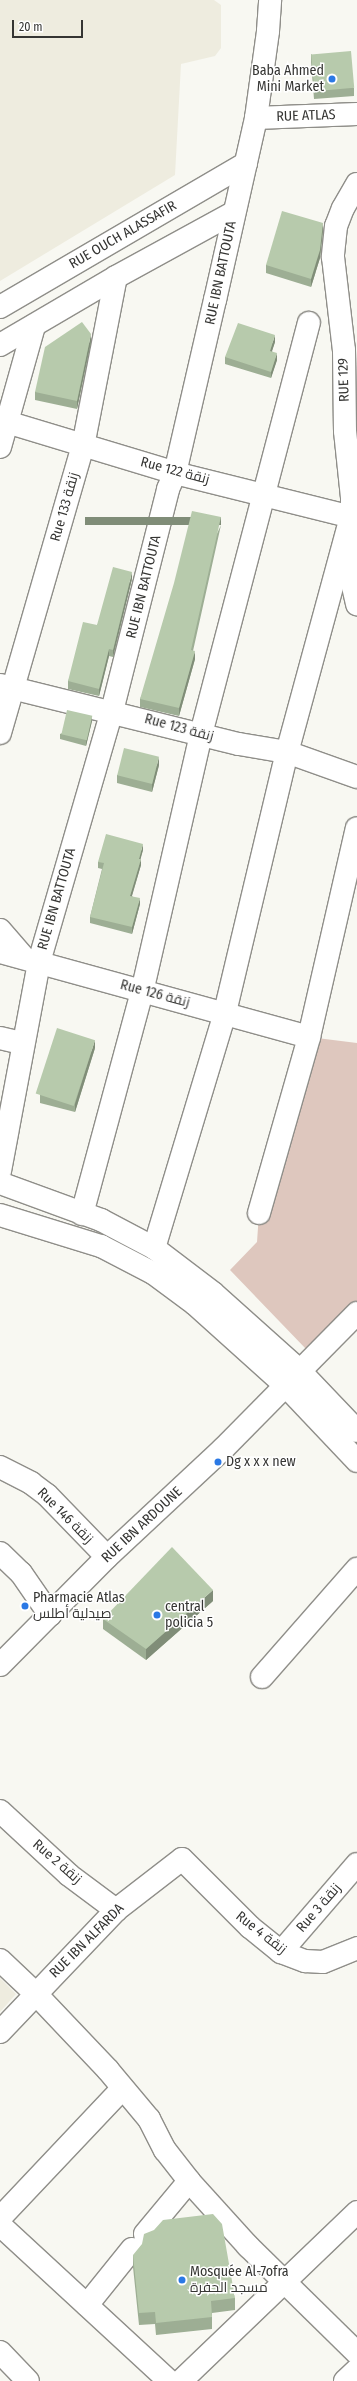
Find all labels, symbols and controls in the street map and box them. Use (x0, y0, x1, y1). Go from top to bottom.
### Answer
scale bar (14, 12, 85, 38)
text: 20 m (19, 20, 43, 34)
place label: Baba Ahmed Mini Market (252, 63, 324, 96)
marker: Baba Ahmed Mini Market (327, 74, 337, 84)
street label: RUE ATLAS (276, 107, 336, 125)
street label: RUE OUCH ALASSAFIR (66, 197, 180, 273)
street label: RUE IBN BATTOUTA (202, 220, 240, 326)
street label: RUE 129 (335, 358, 353, 402)
street label: Rue 122 زنقة (139, 454, 211, 488)
street label: Rue 133 زنقة (47, 471, 83, 543)
street label: RUE IBN BATTOUTA (123, 534, 165, 640)
street label: Rue 123 زنقة (143, 711, 215, 745)
street label: RUE IBN BATTOUTA (34, 846, 80, 952)
street label: Rue 126 زنقة (118, 977, 192, 1011)
place label: Dg x x x new (226, 1454, 296, 1470)
marker: Dg x x x new (213, 1457, 223, 1467)
street label: RUE IBN ARDOUNE (98, 1483, 186, 1567)
street label: Rue 146 زنقة (34, 1485, 96, 1547)
place label: Pharmacie Atlas صيدلية أطلس (33, 1590, 125, 1622)
place label: central policia 5 (165, 1599, 213, 1632)
marker: Pharmacie Atlas صيدلية أطلس (20, 1601, 30, 1611)
marker: central policia 5 (152, 1610, 162, 1620)
street label: Rue 2 زنقة (29, 1836, 85, 1888)
street label: Rue 3 زنقة (293, 1880, 345, 1936)
street label: RUE IBN ALFARDA (46, 1900, 128, 1982)
street label: Rue 4 زنقة (232, 1908, 290, 1958)
place label: Mosquée Al-7ofra مسجد الحفرة (190, 2264, 289, 2296)
marker: Mosquée Al-7ofra مسجد الحفرة (177, 2275, 187, 2285)

